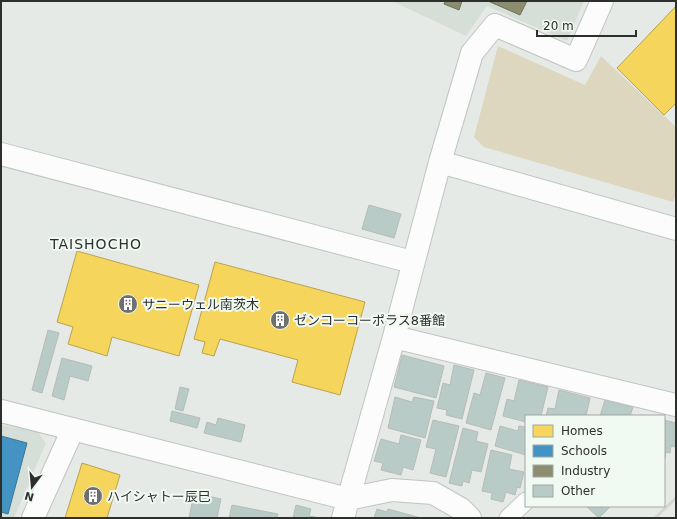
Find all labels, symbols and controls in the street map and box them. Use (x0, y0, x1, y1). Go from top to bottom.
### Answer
scale bar (537, 12, 636, 38)
text: 20 m (543, 19, 574, 33)
district label: TAISHOCHO (49, 236, 142, 252)
building icon: サニーウェル南茨木 (117, 293, 139, 315)
place label: サニーウェル南茨木 (142, 297, 259, 312)
building icon: ゼンコーコーポラス8番館 (269, 309, 291, 331)
place label: ゼンコーコーポラス8番館 (294, 313, 445, 328)
legend (525, 415, 665, 507)
text: Homes (561, 424, 603, 438)
text: Schools (561, 444, 607, 458)
text: Industry (561, 464, 610, 478)
north arrow (12, 467, 52, 507)
text: Other (561, 484, 595, 498)
building icon: ハイシャトー辰巳 (82, 485, 104, 507)
text: N (23, 489, 36, 504)
place label: ハイシャトー辰巳 (107, 489, 211, 504)

